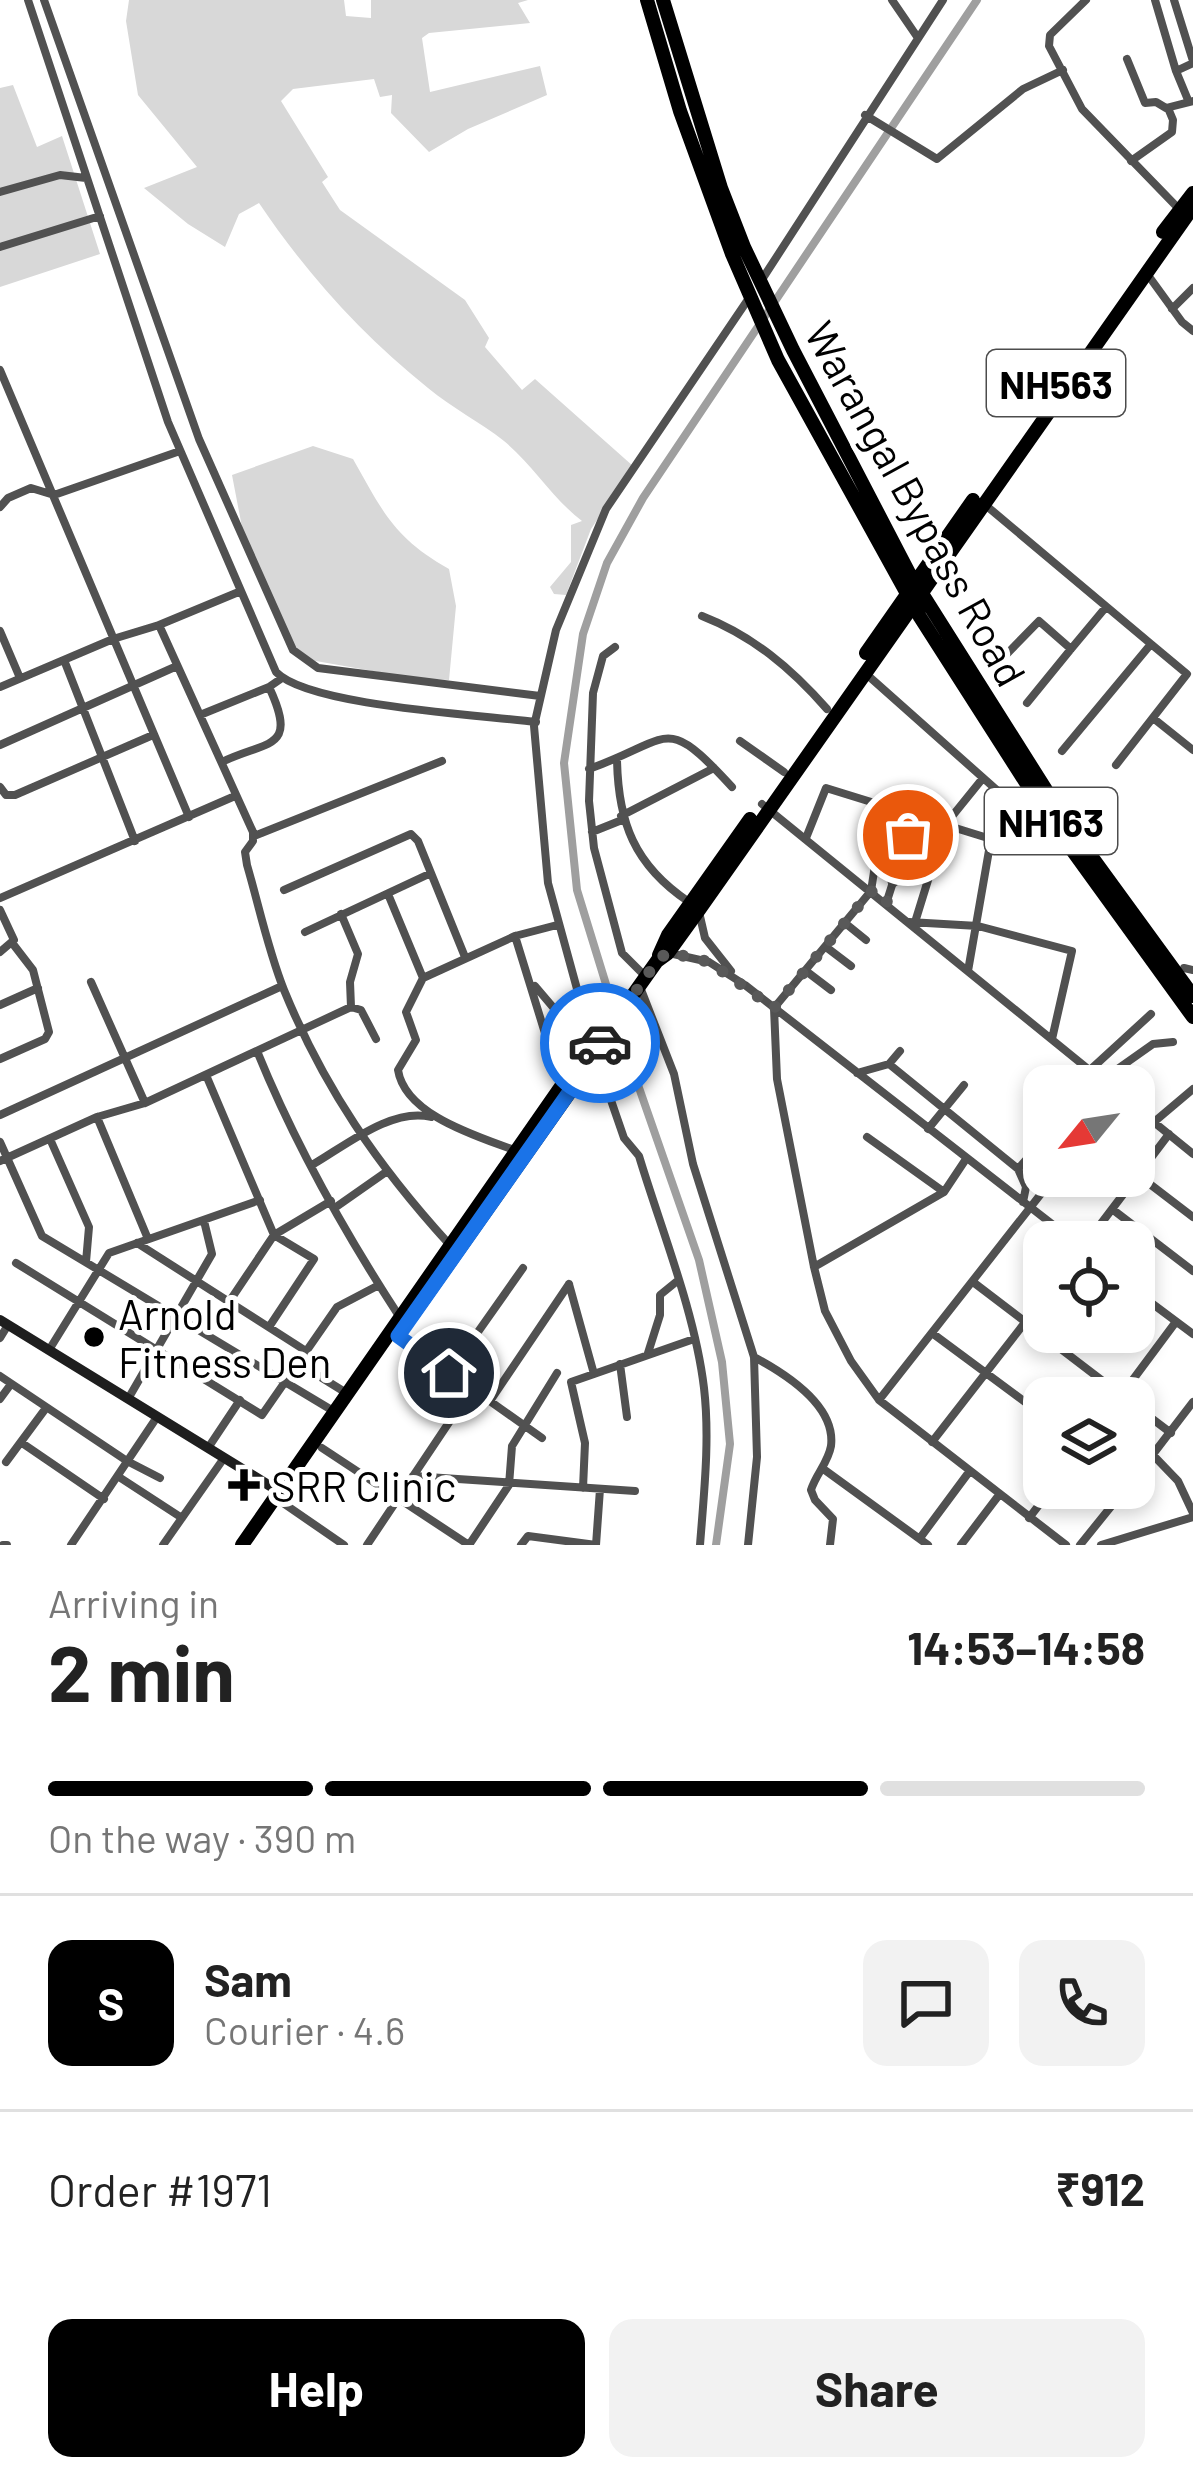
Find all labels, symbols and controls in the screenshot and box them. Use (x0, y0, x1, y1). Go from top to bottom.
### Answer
street label: Warangal Bypass Road (795, 312, 1038, 694)
road number: NH563 (987, 350, 1125, 416)
pin (857, 784, 959, 886)
road number: NH163 (985, 788, 1117, 854)
icon: bag (875, 802, 941, 868)
courier (540, 983, 660, 1103)
icon: car (567, 1010, 633, 1076)
north arrow (1023, 1065, 1155, 1197)
map controls (1023, 1065, 1155, 1509)
button: locate (1023, 1221, 1155, 1353)
place label: Arnold Fitness Den (118, 1288, 331, 1386)
pin (398, 1322, 500, 1424)
marker: Arnold Fitness Den (81, 1324, 107, 1350)
icon: home (416, 1340, 482, 1406)
button: layers (1023, 1377, 1155, 1509)
place label: SRR Clinic (271, 1460, 456, 1510)
marker: SRR Clinic (228, 1469, 260, 1501)
text: Arriving in (48, 1579, 219, 1626)
text: 14:53–14:58 (907, 1620, 1145, 1674)
text: 2 min (48, 1624, 235, 1718)
text: On the way · 390 m (48, 1814, 356, 1861)
button: chat (863, 1940, 989, 2066)
button: phone (1019, 1940, 1145, 2066)
text: Sam (204, 1952, 292, 2006)
text: S (98, 1976, 124, 2030)
text: Courier · 4.6 (204, 2006, 405, 2053)
text: ₹912 (1055, 2161, 1145, 2215)
text: Order #1971 (48, 2162, 272, 2216)
button: Help (48, 2319, 585, 2457)
button: Share (609, 2319, 1145, 2457)

